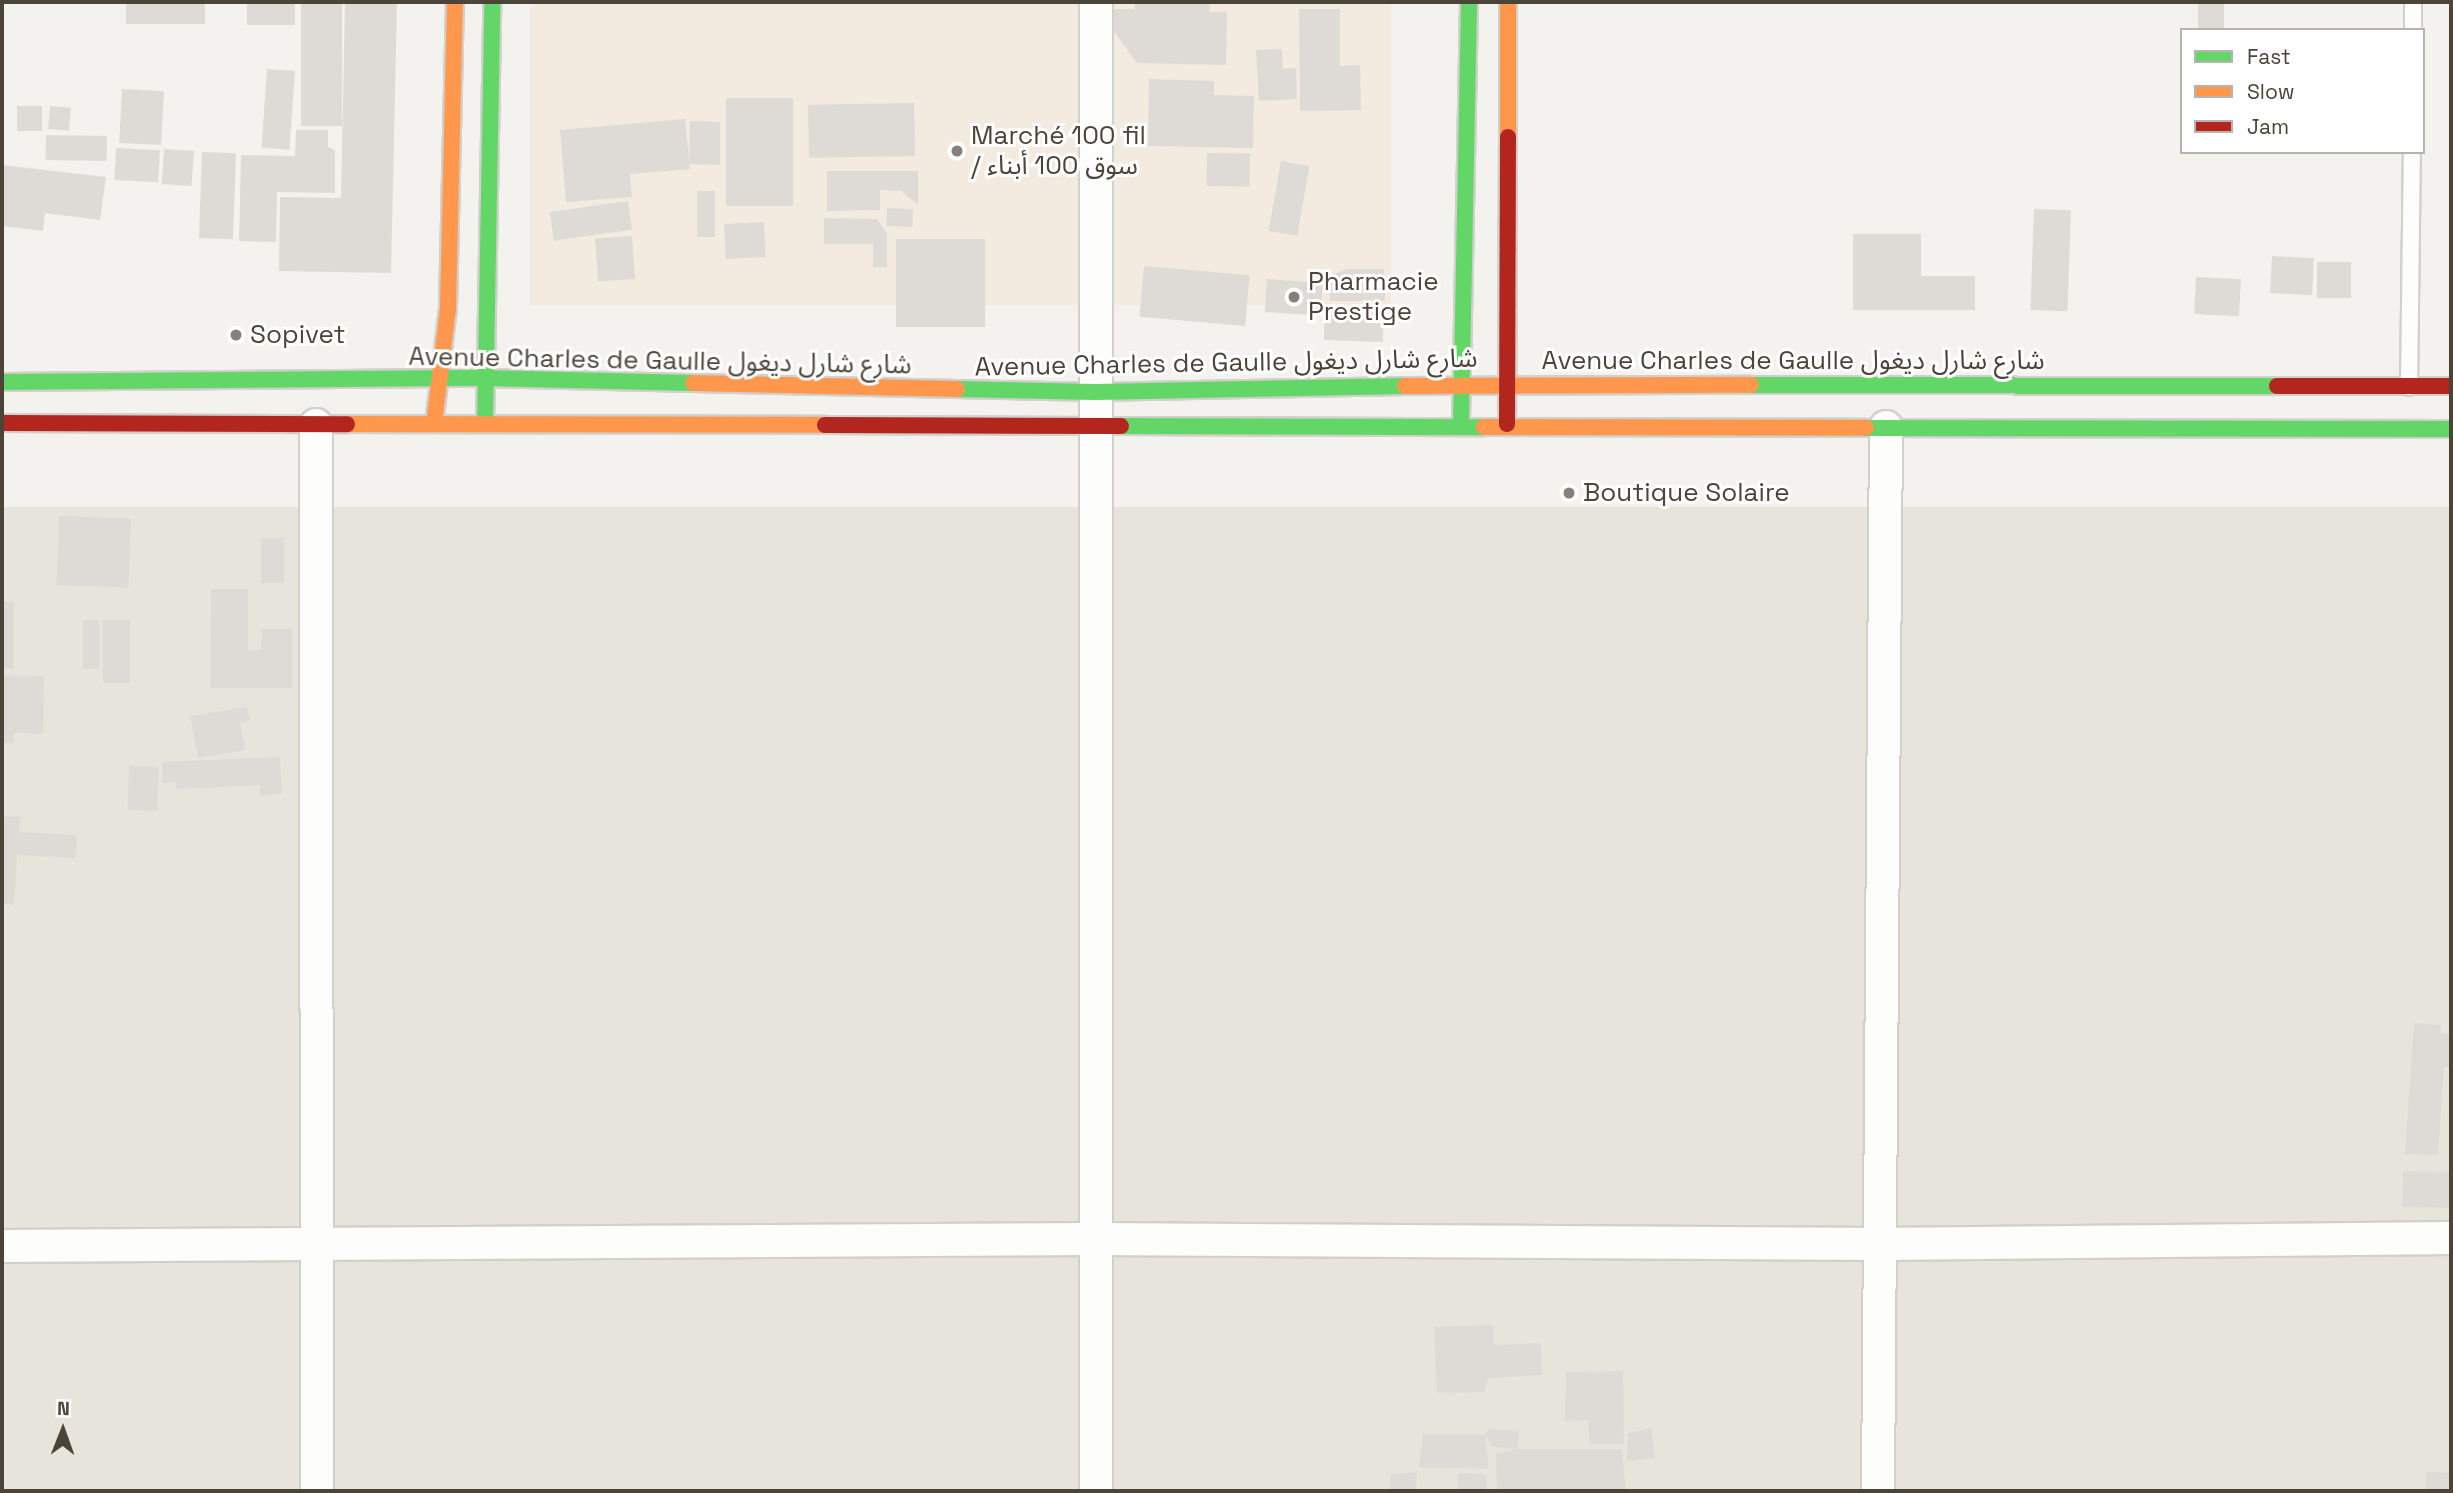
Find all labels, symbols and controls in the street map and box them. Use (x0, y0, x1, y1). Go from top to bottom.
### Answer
legend (2180, 28, 2425, 154)
text: Fast (2247, 43, 2291, 70)
text: Slow (2247, 78, 2295, 105)
text: Jam (2247, 113, 2289, 140)
place label: Marché 100 fil / سوق 100 أبناء (971, 120, 1146, 182)
marker: Marché 100 fil / سوق 100 أبناء (949, 143, 965, 159)
place label: Pharmacie Prestige (1308, 266, 1439, 328)
marker: Pharmacie Prestige (1286, 289, 1302, 305)
place label: Sopivet (250, 319, 345, 351)
marker: Sopivet (228, 327, 244, 343)
street label: Avenue Charles de Gaulle شارع شارل ديغول (408, 341, 912, 381)
street label: Avenue Charles de Gaulle شارع شارل ديغول (974, 343, 1478, 383)
street label: Avenue Charles de Gaulle شارع شارل ديغول (1541, 345, 2045, 377)
place label: Boutique Solaire (1583, 477, 1790, 509)
marker: Boutique Solaire (1561, 485, 1577, 501)
north arrow (28, 1395, 98, 1465)
text: N (57, 1396, 70, 1421)

